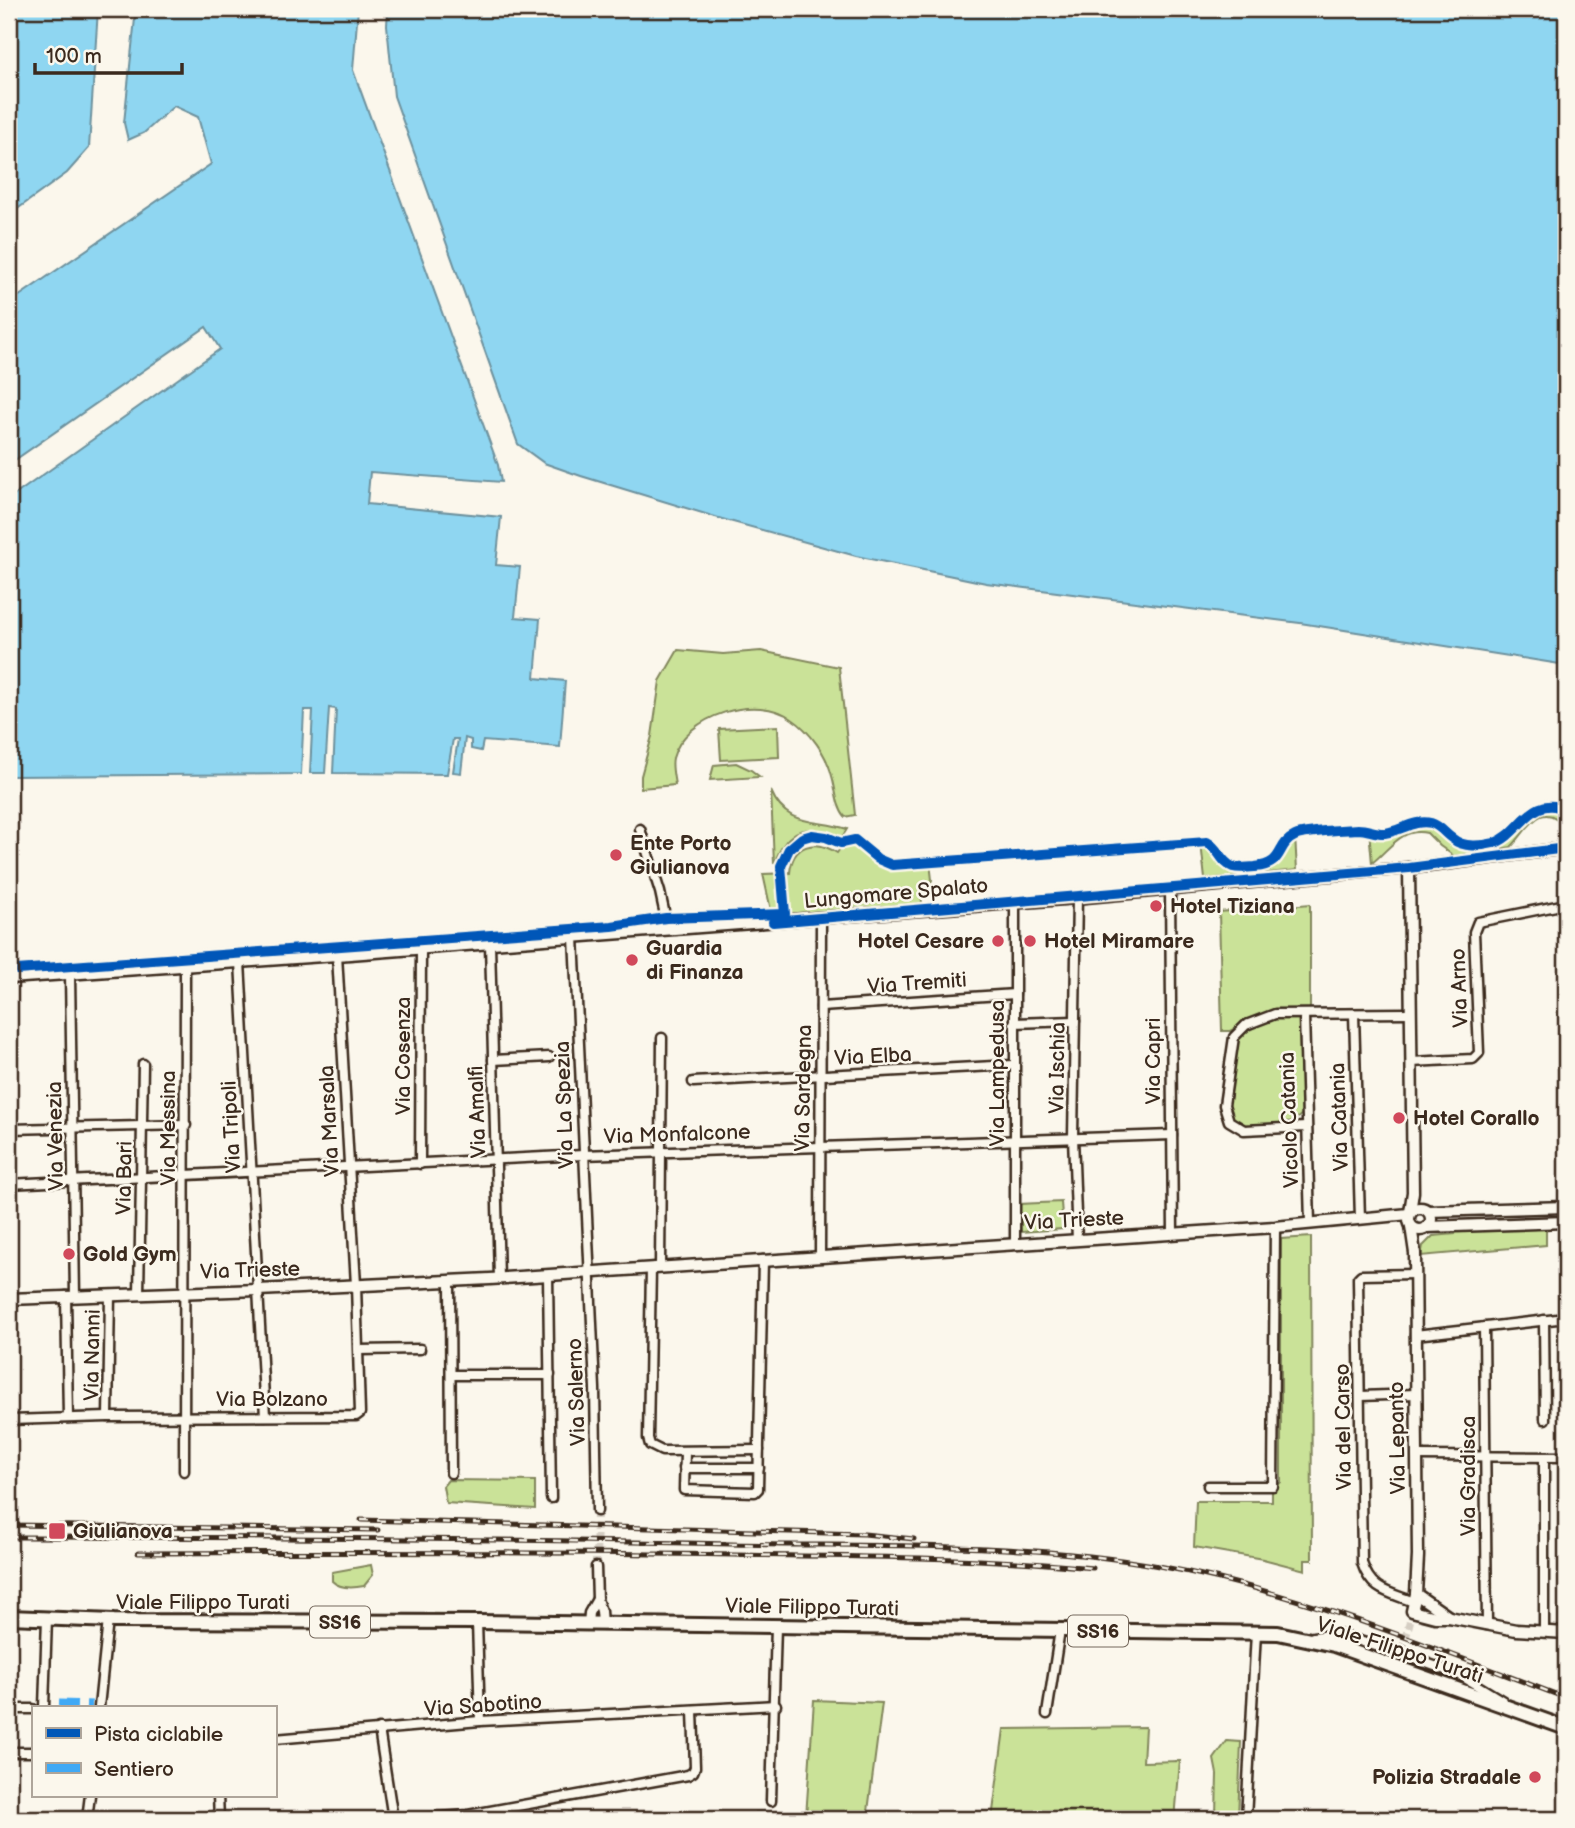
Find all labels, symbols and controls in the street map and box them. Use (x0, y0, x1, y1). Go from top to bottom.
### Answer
scale bar (35, 32, 182, 76)
text: 100 m (46, 44, 102, 69)
place label: Ente Porto Giulianova (630, 831, 731, 880)
marker: Ente Porto Giulianova (608, 847, 624, 863)
street label: Lungomare Spalato (803, 873, 989, 914)
place label: Hotel Tiziana (1170, 894, 1295, 919)
marker: Hotel Tiziana (1148, 898, 1164, 914)
place label: Hotel Cesare (857, 929, 984, 954)
place label: Hotel Miramare (1044, 929, 1194, 954)
marker: Hotel Cesare (990, 933, 1006, 949)
marker: Hotel Miramare (1022, 933, 1038, 949)
place label: Guardia di Finanza (646, 936, 744, 985)
street label: Via Arno (1446, 948, 1473, 1028)
marker: Guardia di Finanza (624, 952, 640, 968)
street label: Via Tremiti (866, 968, 968, 999)
street label: Via Cosenza (391, 997, 416, 1115)
street label: Via Lampedusa (985, 1000, 1010, 1146)
street label: Via Capri (1141, 1018, 1166, 1104)
street label: Via Ischia (1044, 1022, 1071, 1114)
street label: Via Sardegna (790, 1024, 817, 1152)
street label: Via La Spezia (550, 1040, 579, 1169)
street label: Via Elba (834, 1042, 912, 1071)
street label: Vicolo Catania (1275, 1051, 1304, 1189)
street label: Via Catania (1325, 1062, 1354, 1172)
street label: Via Marsala (314, 1065, 345, 1177)
street label: Via Amalfi (463, 1065, 492, 1159)
street label: Via Messina (156, 1070, 181, 1186)
street label: Via Tripoli (217, 1080, 246, 1174)
street label: Via Venezia (42, 1081, 69, 1191)
place label: Hotel Corallo (1413, 1106, 1540, 1131)
marker: Hotel Corallo (1391, 1110, 1407, 1126)
street label: Via Monfalcone (603, 1119, 751, 1150)
street label: Via Bari (111, 1141, 138, 1215)
street label: Via Trieste (1023, 1205, 1125, 1236)
place label: Gold Gym (83, 1242, 177, 1267)
marker: Gold Gym (61, 1246, 77, 1262)
street label: Via Trieste (200, 1256, 300, 1285)
street label: Via Nanni (79, 1309, 106, 1401)
street label: Via Salerno (562, 1338, 591, 1446)
street label: Via del Carso (1330, 1363, 1357, 1491)
street label: Via Lepanto (1384, 1381, 1411, 1495)
street label: Via Bolzano (216, 1387, 328, 1412)
street label: Via Gradisca (1456, 1416, 1481, 1536)
place label: Giulianova (73, 1519, 173, 1544)
marker: Giulianova (47, 1521, 67, 1541)
street label: Viale Filippo Turati (116, 1590, 290, 1615)
street label: Viale Filippo Turati (725, 1593, 899, 1622)
road number: SS16 (310, 1606, 370, 1638)
street label: Viale Filippo Turati (1313, 1612, 1486, 1689)
road number: SS16 (1068, 1616, 1128, 1646)
street label: Via Sabotino (423, 1689, 543, 1722)
legend (32, 1706, 276, 1797)
text: Pista ciclabile (94, 1722, 223, 1747)
text: Sentiero (94, 1757, 174, 1782)
place label: Polizia Stradale (1372, 1765, 1521, 1790)
marker: Polizia Stradale (1527, 1769, 1543, 1785)

